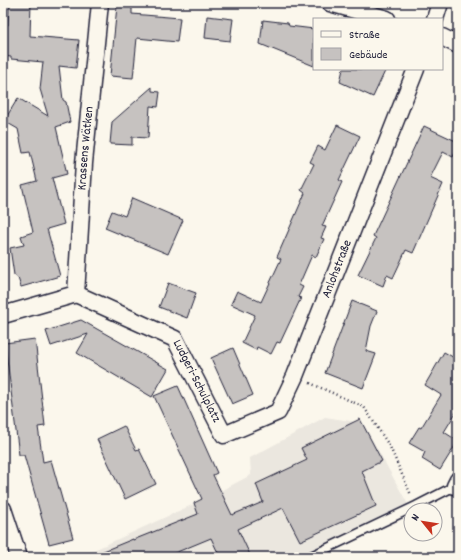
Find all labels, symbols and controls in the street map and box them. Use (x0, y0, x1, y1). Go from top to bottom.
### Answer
legend (313, 18, 443, 70)
text: Straße (349, 27, 380, 44)
text: Gebäude (349, 47, 388, 64)
street label: Krassens Wätken (73, 106, 99, 191)
street label: Anlohstraße (317, 237, 357, 301)
street label: Ludgeri-Schulplatz (167, 336, 226, 426)
north arrow (403, 502, 443, 542)
text: N (408, 511, 425, 524)

